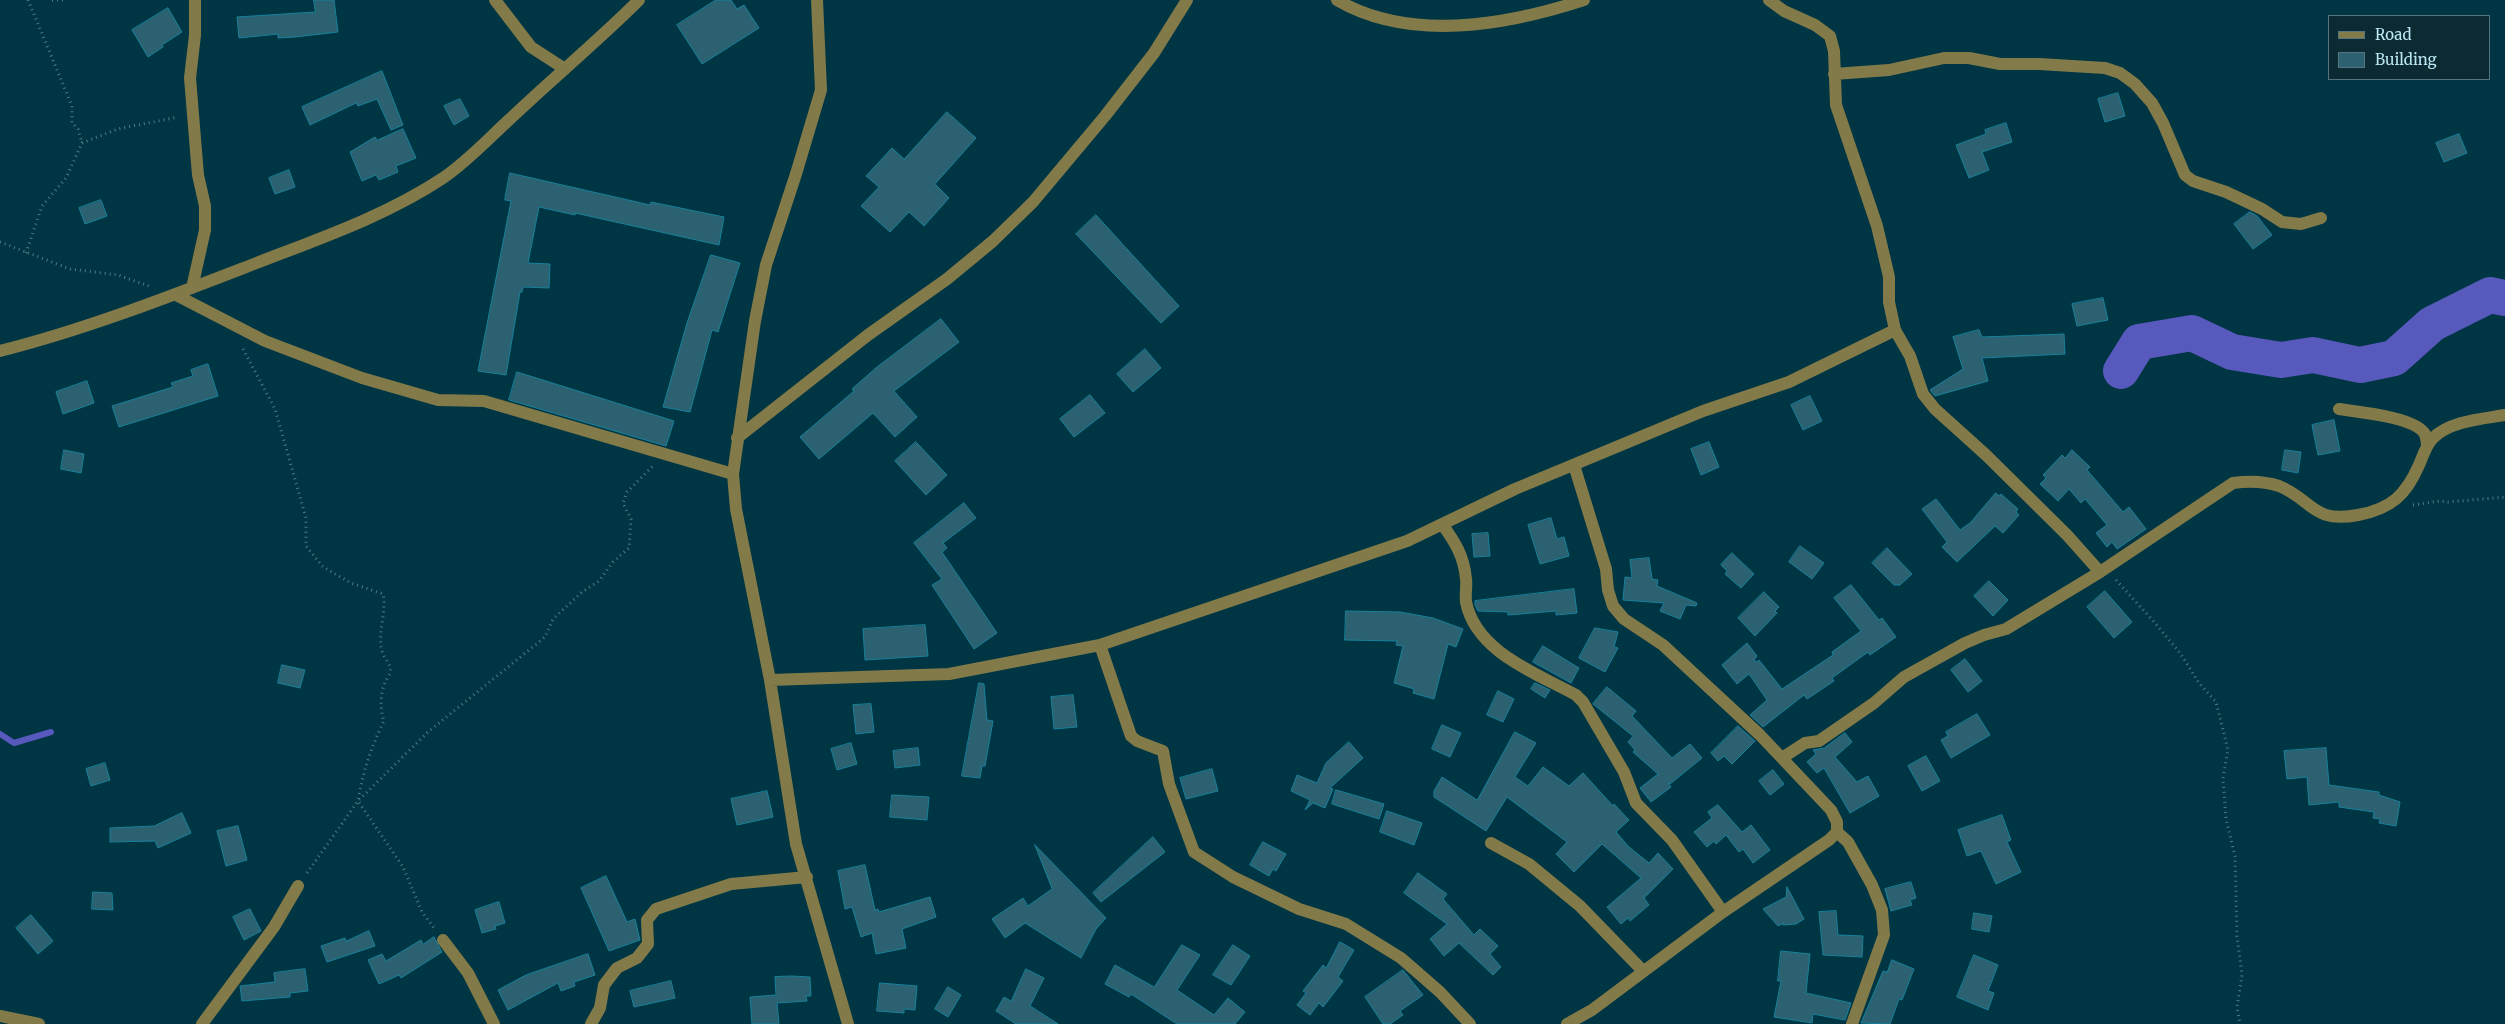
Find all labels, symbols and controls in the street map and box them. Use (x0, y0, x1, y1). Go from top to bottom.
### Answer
legend (2328, 15, 2490, 80)
text: Road (2375, 25, 2411, 44)
text: Building (2375, 50, 2437, 69)

